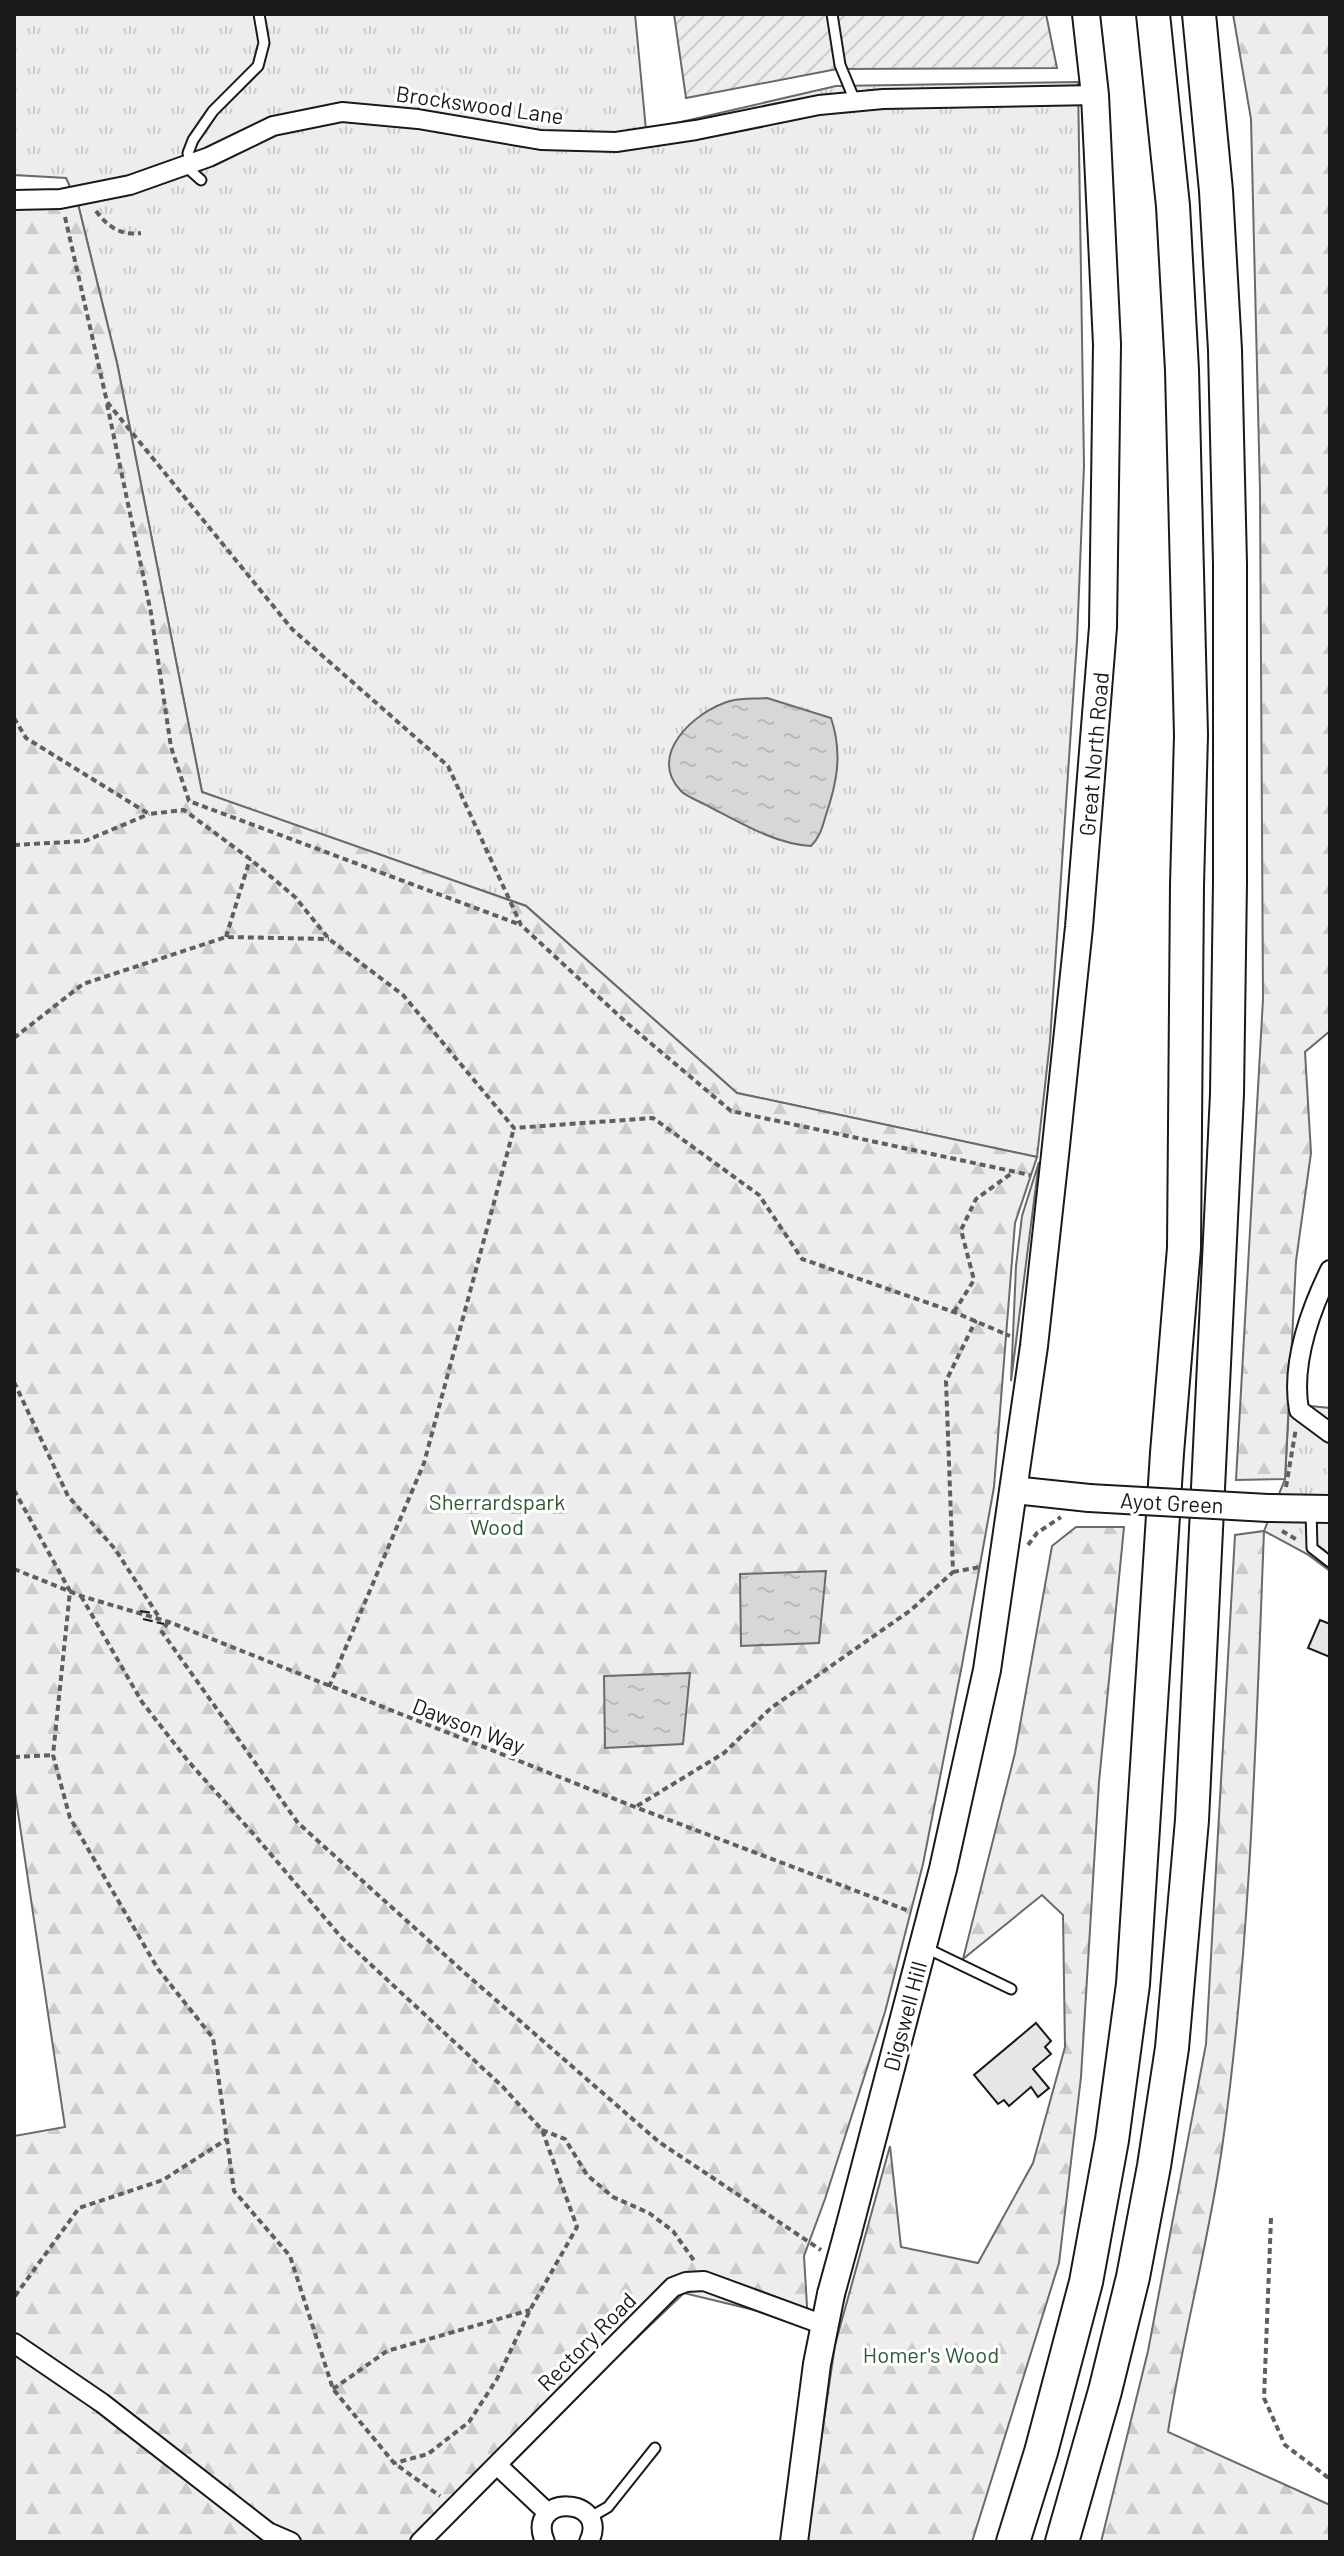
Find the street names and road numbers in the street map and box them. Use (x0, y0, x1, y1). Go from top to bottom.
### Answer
street label: Brockswood Lane (395, 79, 565, 129)
street label: Great North Road (1073, 671, 1113, 837)
street label: Ayot Green (1120, 1486, 1224, 1518)
street label: Dawson Way (409, 1692, 529, 1758)
street label: Digswell Hill (877, 1958, 931, 2074)
street label: Rectory Road (532, 2287, 640, 2395)

